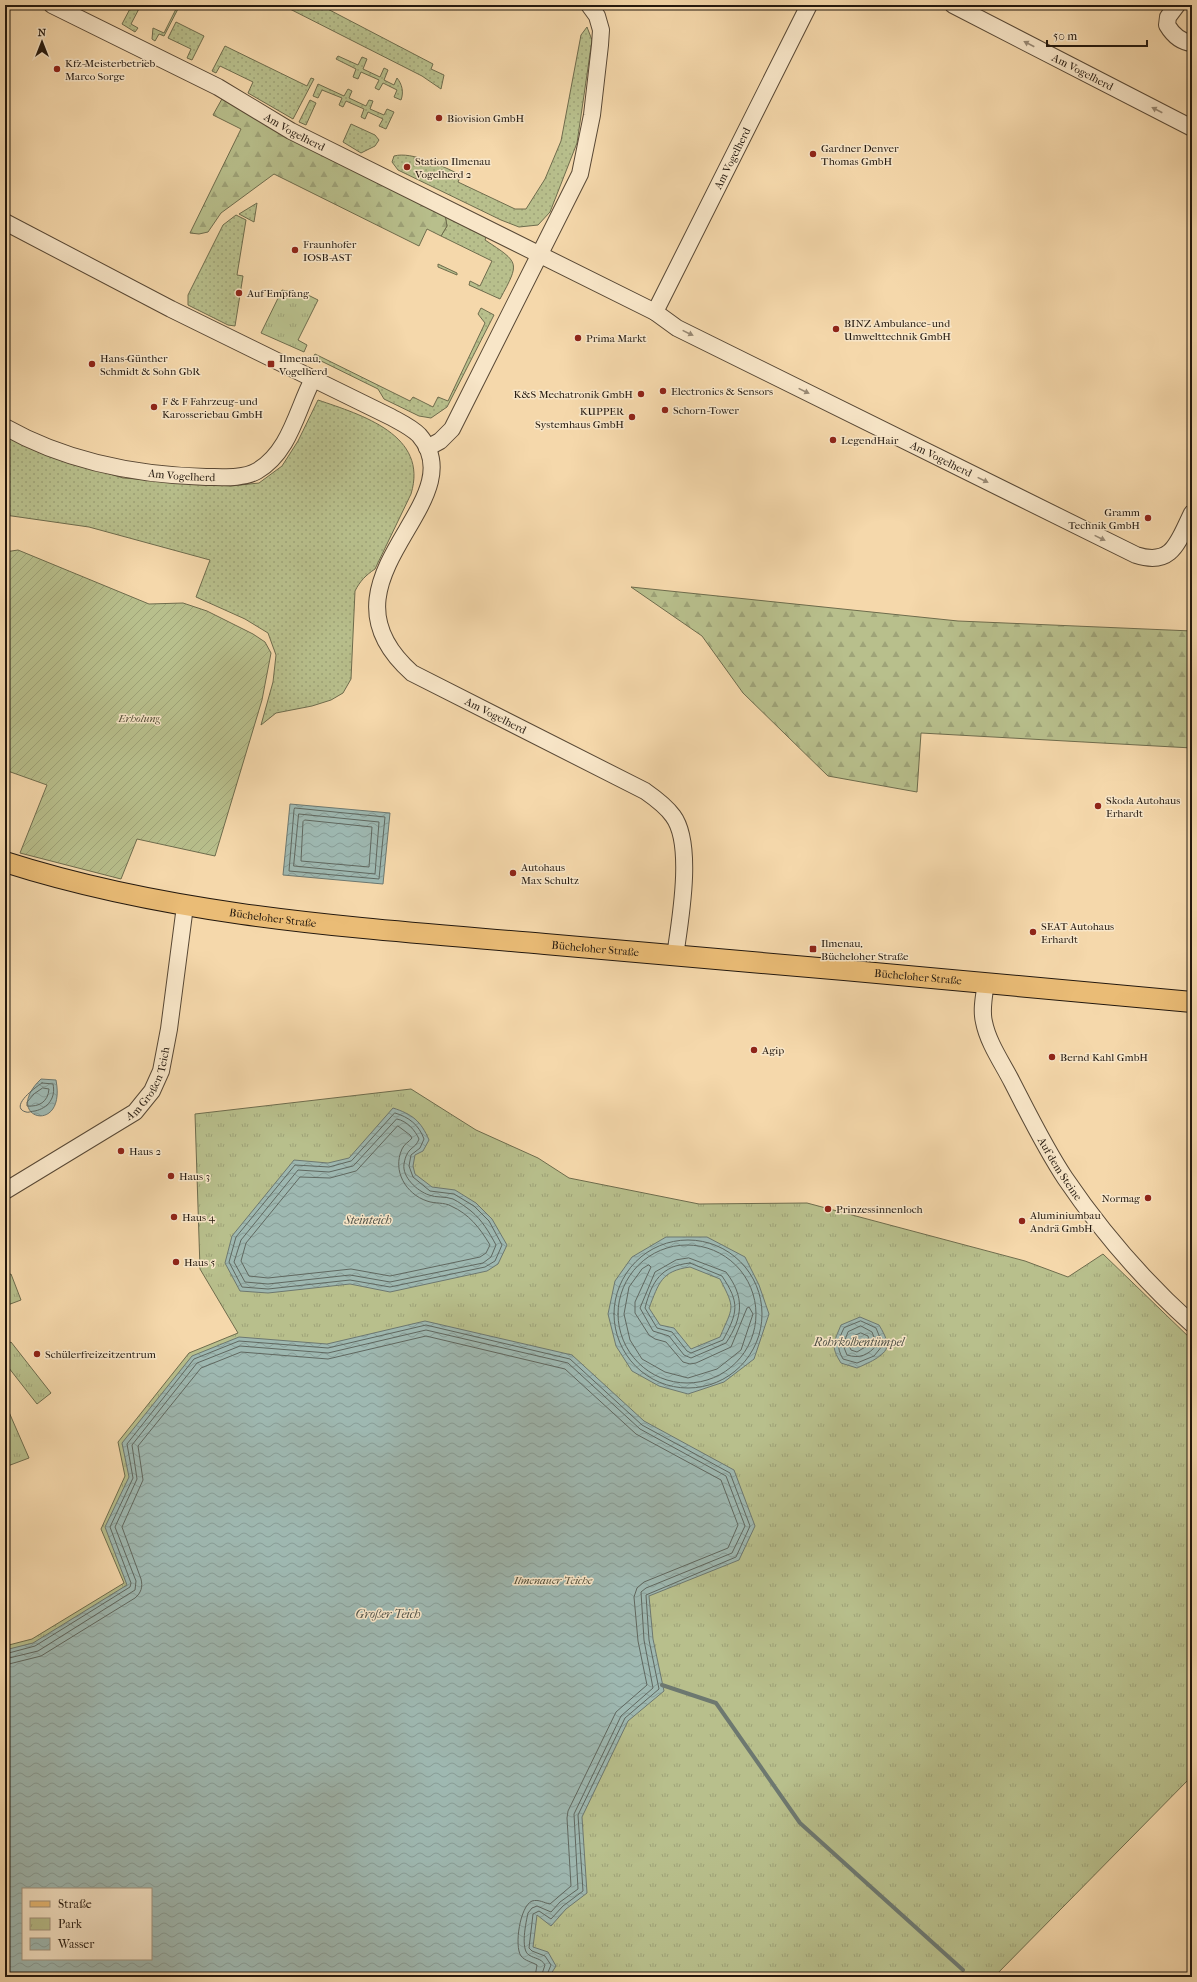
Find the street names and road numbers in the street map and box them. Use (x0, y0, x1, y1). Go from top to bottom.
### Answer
street label: Am Vogelherd (1049, 51, 1116, 94)
street label: Am Vogelherd (261, 110, 328, 154)
street label: Am Vogelherd (711, 125, 754, 192)
street label: Am Vogelherd (907, 438, 975, 480)
street label: Am Vogelherd (147, 467, 216, 484)
street label: Am Vogelherd (462, 694, 529, 737)
street label: Bücheloher Straße (228, 906, 318, 930)
street label: Bücheloher Straße (551, 939, 640, 959)
street label: Bücheloher Straße (874, 967, 963, 988)
street label: Am Großen Teich (123, 1045, 173, 1123)
street label: Auf dem Steine (1034, 1134, 1085, 1204)

